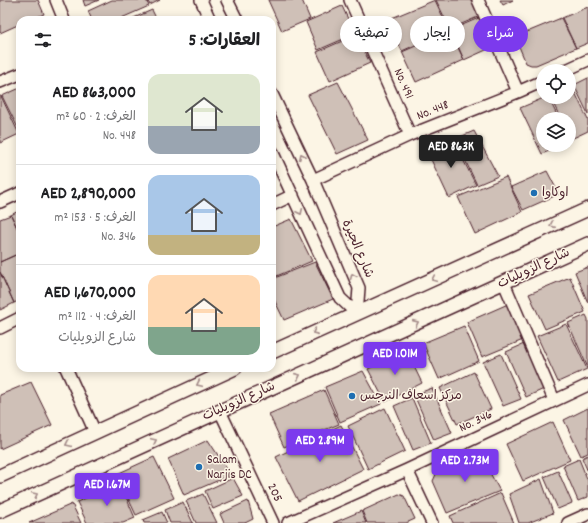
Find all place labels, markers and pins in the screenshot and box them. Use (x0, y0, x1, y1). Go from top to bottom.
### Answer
pin: AED 863K (410, 135, 492, 169)
place label: اوكاوا (542, 184, 569, 203)
marker: اوكاوا (529, 188, 539, 198)
pin: AED 1.01M (349, 342, 441, 376)
place label: مركز اسعاف النرجس (360, 387, 462, 406)
marker: مركز اسعاف النرجس (347, 391, 357, 401)
pin: AED 2.89M (274, 429, 366, 463)
pin: AED 2.73M (419, 449, 511, 483)
place label: Salam Narjis DC (207, 451, 252, 485)
marker: Salam Narjis DC (194, 462, 204, 472)
pin: AED 1.67M (61, 473, 153, 507)

